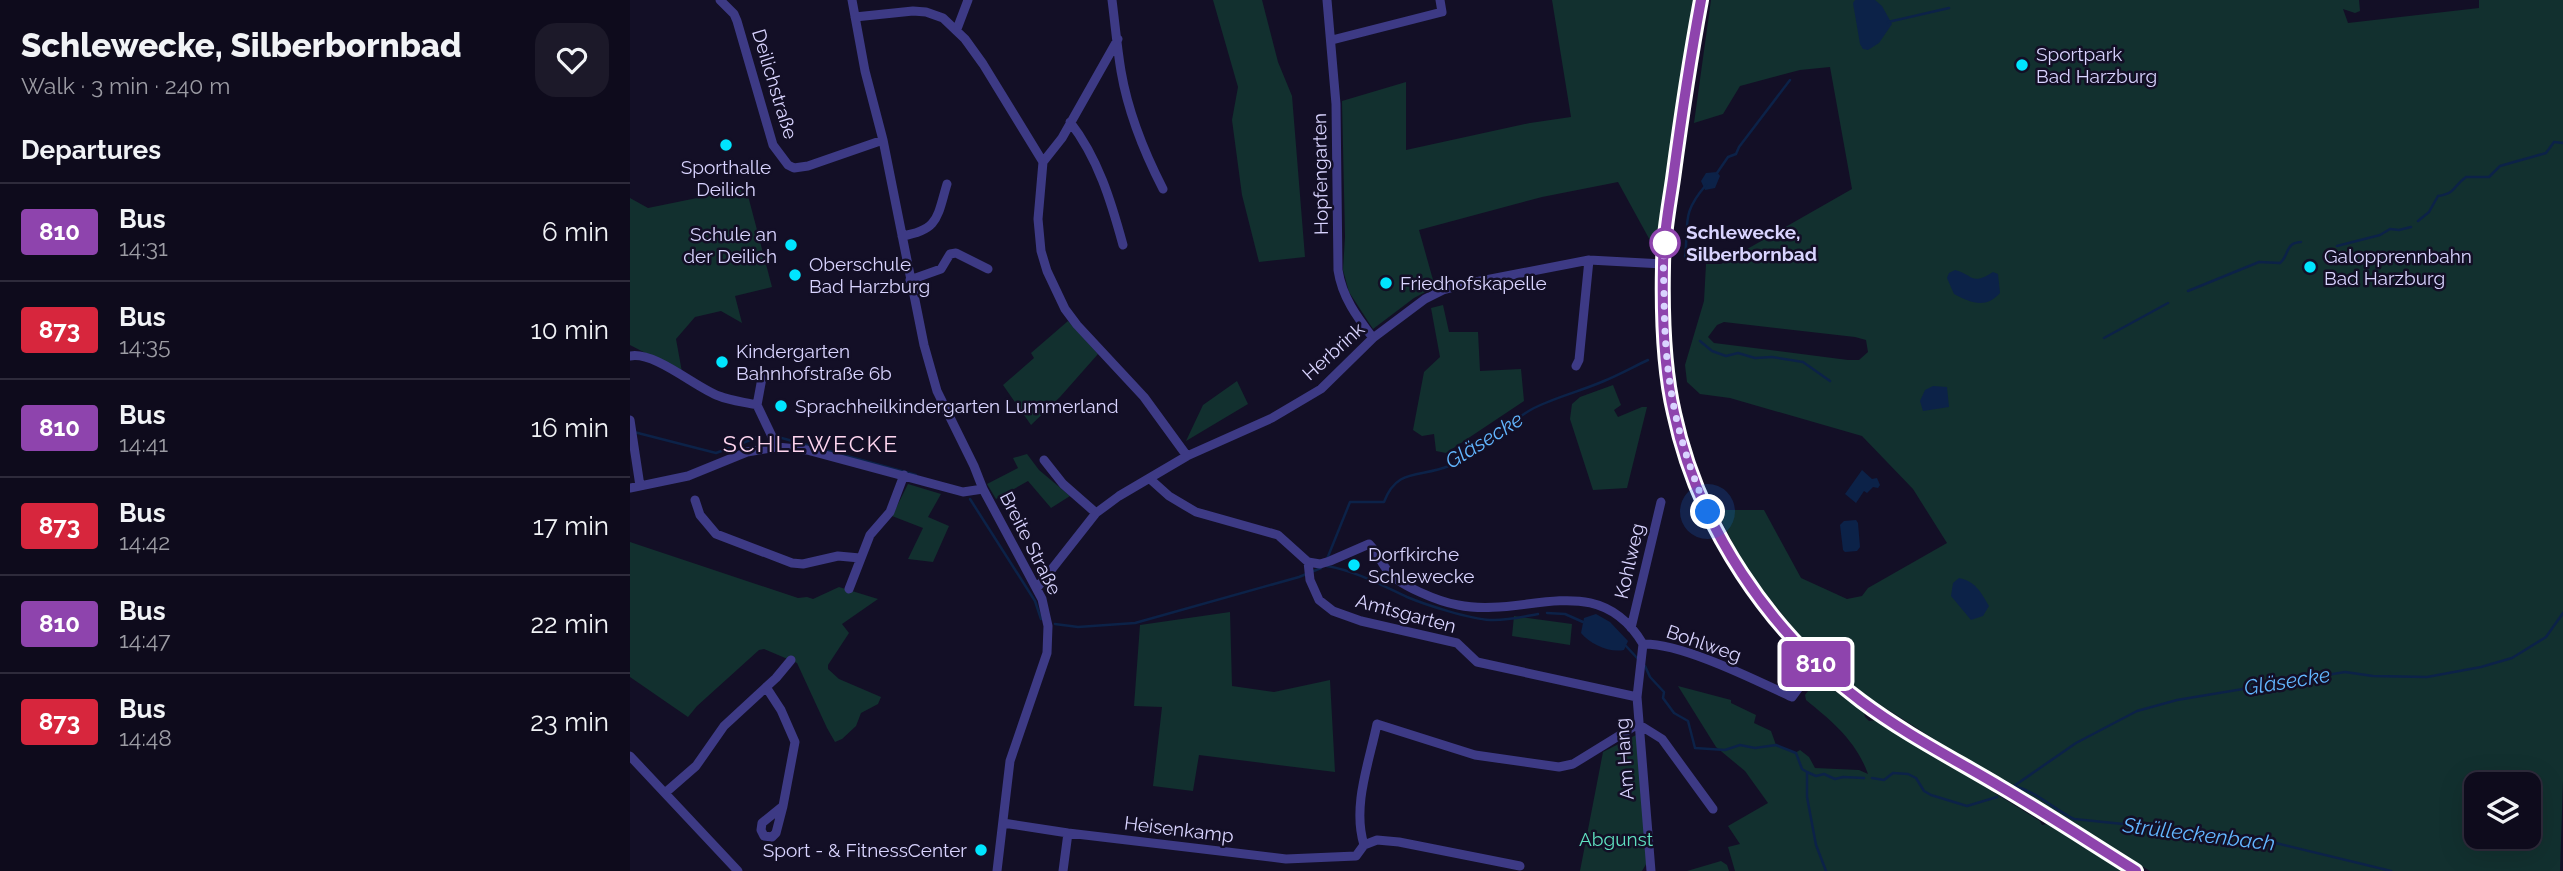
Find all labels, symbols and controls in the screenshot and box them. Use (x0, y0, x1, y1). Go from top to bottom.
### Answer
button: heart (535, 23, 609, 97)
text: Schlewecke, Silberbornbad (21, 26, 462, 65)
street label: Deilichstraße (748, 26, 802, 142)
place label: Sportpark Bad Harzburg (2036, 43, 2157, 87)
marker: Sportpark Bad Harzburg (2014, 57, 2030, 73)
text: Walk · 3 min · 240 m (21, 72, 230, 99)
street label: Hopfengarten (1308, 113, 1332, 235)
text: Departures (21, 135, 161, 165)
marker: Sporthalle Deilich (718, 137, 734, 153)
place label: Sporthalle Deilich (681, 156, 771, 200)
text: Bus (119, 204, 166, 234)
text: 810 (39, 217, 80, 246)
text: 6 min (542, 217, 609, 247)
place label: Schlewecke, Silberbornbad (1686, 221, 1817, 265)
place label: Schule an der Deilich (683, 223, 777, 267)
marker: Schlewecke, Silberbornbad (1650, 228, 1680, 258)
text: 14:31 (119, 234, 168, 261)
marker: Schule an der Deilich (783, 237, 799, 253)
place label: Galopprennbahn Bad Harzburg (2324, 245, 2472, 289)
place label: Oberschule Bad Harzburg (809, 253, 930, 297)
marker: Galopprennbahn Bad Harzburg (2302, 259, 2318, 275)
marker: Oberschule Bad Harzburg (787, 267, 803, 283)
place label: Friedhofskapelle (1400, 272, 1547, 294)
marker: Friedhofskapelle (1378, 275, 1394, 291)
text: Bus (119, 302, 166, 332)
text: 873 (39, 315, 80, 344)
text: 10 min (531, 315, 609, 345)
street label: Herbrink (1298, 318, 1368, 384)
text: 14:35 (119, 332, 171, 359)
place label: Kindergarten Bahnhofstraße 6b (736, 340, 892, 384)
marker: Kindergarten Bahnhofstraße 6b (714, 354, 730, 370)
place label: Sprachheilkindergarten Lummerland (795, 395, 1118, 417)
marker: Sprachheilkindergarten Lummerland (773, 398, 789, 414)
text: Bus (119, 400, 166, 430)
water label: Gläsecke (1440, 406, 1528, 474)
text: 810 (39, 413, 80, 442)
text: 16 min (531, 413, 609, 443)
text: 14:41 (119, 430, 168, 457)
district label: SCHLEWECKE (723, 430, 899, 457)
street label: Breite Straße (996, 488, 1066, 598)
your location (1690, 494, 1725, 529)
text: Bus (119, 498, 166, 528)
text: 873 (39, 511, 80, 540)
text: 17 min (533, 511, 609, 541)
street label: Kohlweg (1610, 521, 1648, 601)
text: 14:42 (119, 528, 170, 555)
place label: Dorfkirche Schlewecke (1368, 543, 1475, 587)
marker: Dorfkirche Schlewecke (1346, 557, 1362, 573)
street label: Amtsgarten (1353, 589, 1459, 637)
text: Bus (119, 596, 166, 626)
text: 810 (39, 609, 80, 638)
text: 22 min (531, 609, 609, 639)
street label: Bohlweg (1664, 620, 1744, 666)
text: 14:47 (119, 626, 170, 653)
line badge: 810 (1776, 641, 1856, 687)
text: 810 (1795, 649, 1837, 678)
water label: Gläsecke (2242, 662, 2332, 700)
text: Bus (119, 694, 166, 724)
text: 873 (39, 707, 80, 736)
text: 23 min (530, 707, 609, 737)
street label: Am Hang (1610, 717, 1638, 801)
text: 14:48 (119, 724, 172, 751)
map controls (2464, 772, 2541, 849)
button: layers (2464, 772, 2541, 849)
street label: Heisenkamp (1123, 811, 1235, 847)
water label: Strülleckenbach (2120, 812, 2277, 856)
park label: Abgunst (1579, 828, 1654, 850)
place label: Sport - & FitnessCenter (763, 839, 967, 861)
marker: Sport - & FitnessCenter (973, 842, 989, 858)

